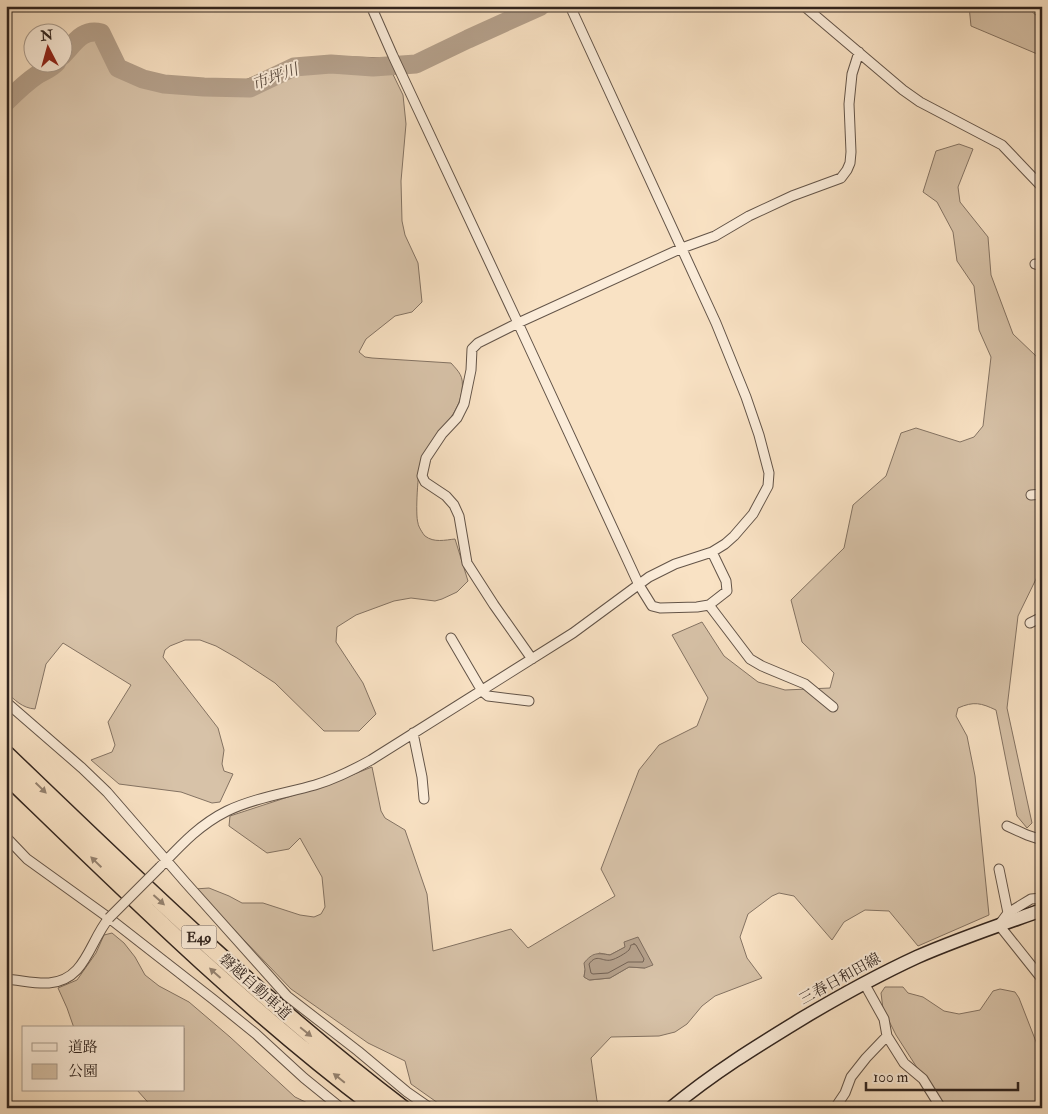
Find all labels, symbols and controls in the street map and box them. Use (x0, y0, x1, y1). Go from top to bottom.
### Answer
north arrow (22, 22, 72, 72)
text: N (39, 26, 54, 45)
water label: 市坪川 (249, 59, 303, 95)
one-way arrow (35, 782, 47, 794)
one-way arrow (90, 856, 102, 868)
one-way arrow (152, 894, 164, 906)
road number: E49 (182, 926, 216, 949)
street label: 三春日和田線 (796, 949, 884, 1009)
street label: 磐越自動車道 (215, 950, 295, 1024)
one-way arrow (208, 967, 221, 978)
legend (22, 1026, 185, 1092)
one-way arrow (299, 1026, 312, 1037)
text: 道路 (68, 1038, 98, 1057)
scale bar (866, 1059, 1018, 1091)
text: 公園 (68, 1062, 98, 1081)
text: 100 m (873, 1068, 909, 1087)
one-way arrow (332, 1072, 345, 1083)

